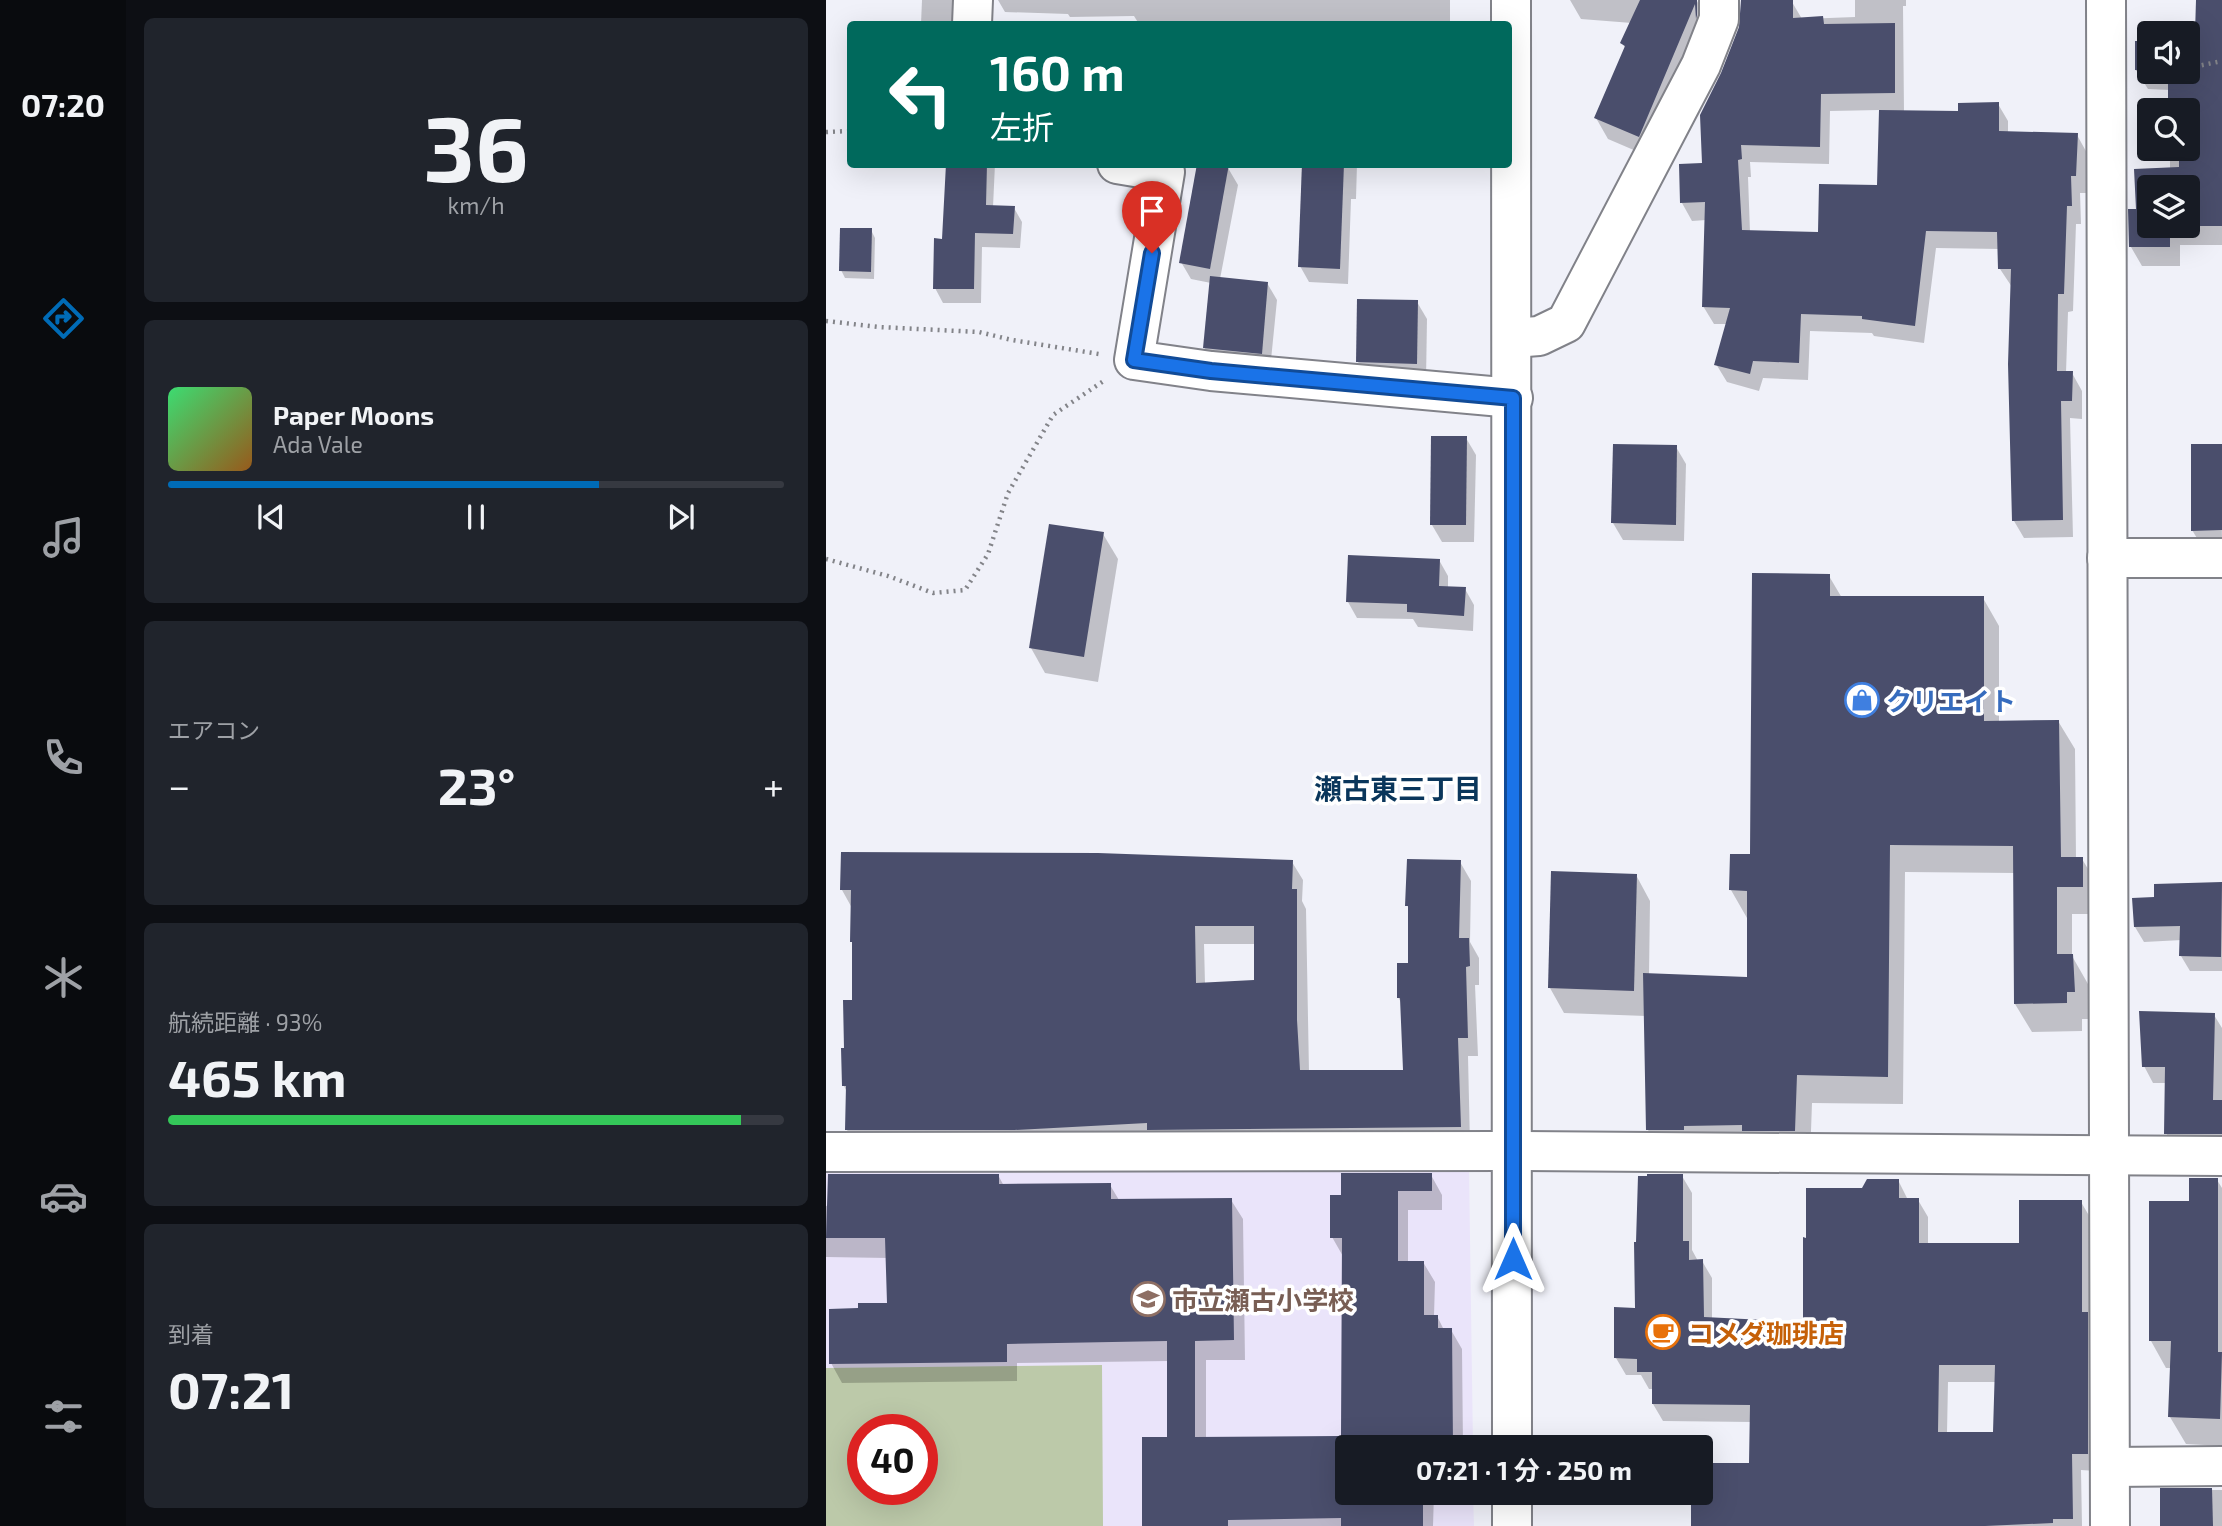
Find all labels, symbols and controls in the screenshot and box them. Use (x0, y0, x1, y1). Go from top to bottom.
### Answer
map controls (2137, 21, 2200, 238)
button: sound (2137, 21, 2200, 84)
text: 160 m (990, 42, 1125, 101)
icon: left (875, 49, 966, 140)
text: 07:20 (21, 85, 105, 123)
text: 36 (423, 91, 529, 200)
button: search (2137, 98, 2200, 161)
text: 左折 (990, 107, 1054, 145)
button: layers (2137, 175, 2200, 238)
pin (1122, 181, 1182, 253)
text: km/h (447, 191, 505, 219)
icon: arrive (1133, 192, 1171, 230)
icon: directions (39, 294, 88, 343)
text: Paper Moons (273, 399, 434, 430)
text: Ada Vale (273, 430, 363, 458)
icon: previous (252, 498, 290, 536)
icon: pause (457, 498, 495, 536)
icon: next (662, 498, 700, 536)
icon: music (39, 513, 88, 562)
shop icon: クリエイト (1843, 681, 1881, 719)
place label: クリエイト (1886, 685, 2016, 716)
text: エアコン (168, 716, 260, 744)
icon: phone (39, 733, 88, 782)
text: 23° (438, 753, 515, 815)
text: − (168, 762, 190, 808)
text: + (763, 762, 784, 808)
district label: 瀬古東三丁目 (1314, 771, 1482, 805)
icon: climate (39, 953, 88, 1002)
text: 航続距離 · 93% (168, 1008, 322, 1036)
text: 465 km (168, 1045, 347, 1107)
icon: car (39, 1172, 88, 1221)
position arrow (1476, 1222, 1550, 1296)
school or university icon: 市立瀬古小学校 (1129, 1280, 1167, 1318)
place label: 市立瀬古小学校 (1172, 1284, 1354, 1315)
cafe icon: コメダ珈琲店 (1644, 1313, 1682, 1351)
place label: コメダ珈琲店 (1688, 1317, 1844, 1348)
text: 到着 (168, 1320, 214, 1348)
text: 07:21 (168, 1357, 294, 1419)
icon: filters (39, 1392, 88, 1441)
speed limit sign: 40 (847, 1414, 938, 1505)
text: 07:21 · 1 分 · 250 m (1416, 1454, 1632, 1485)

